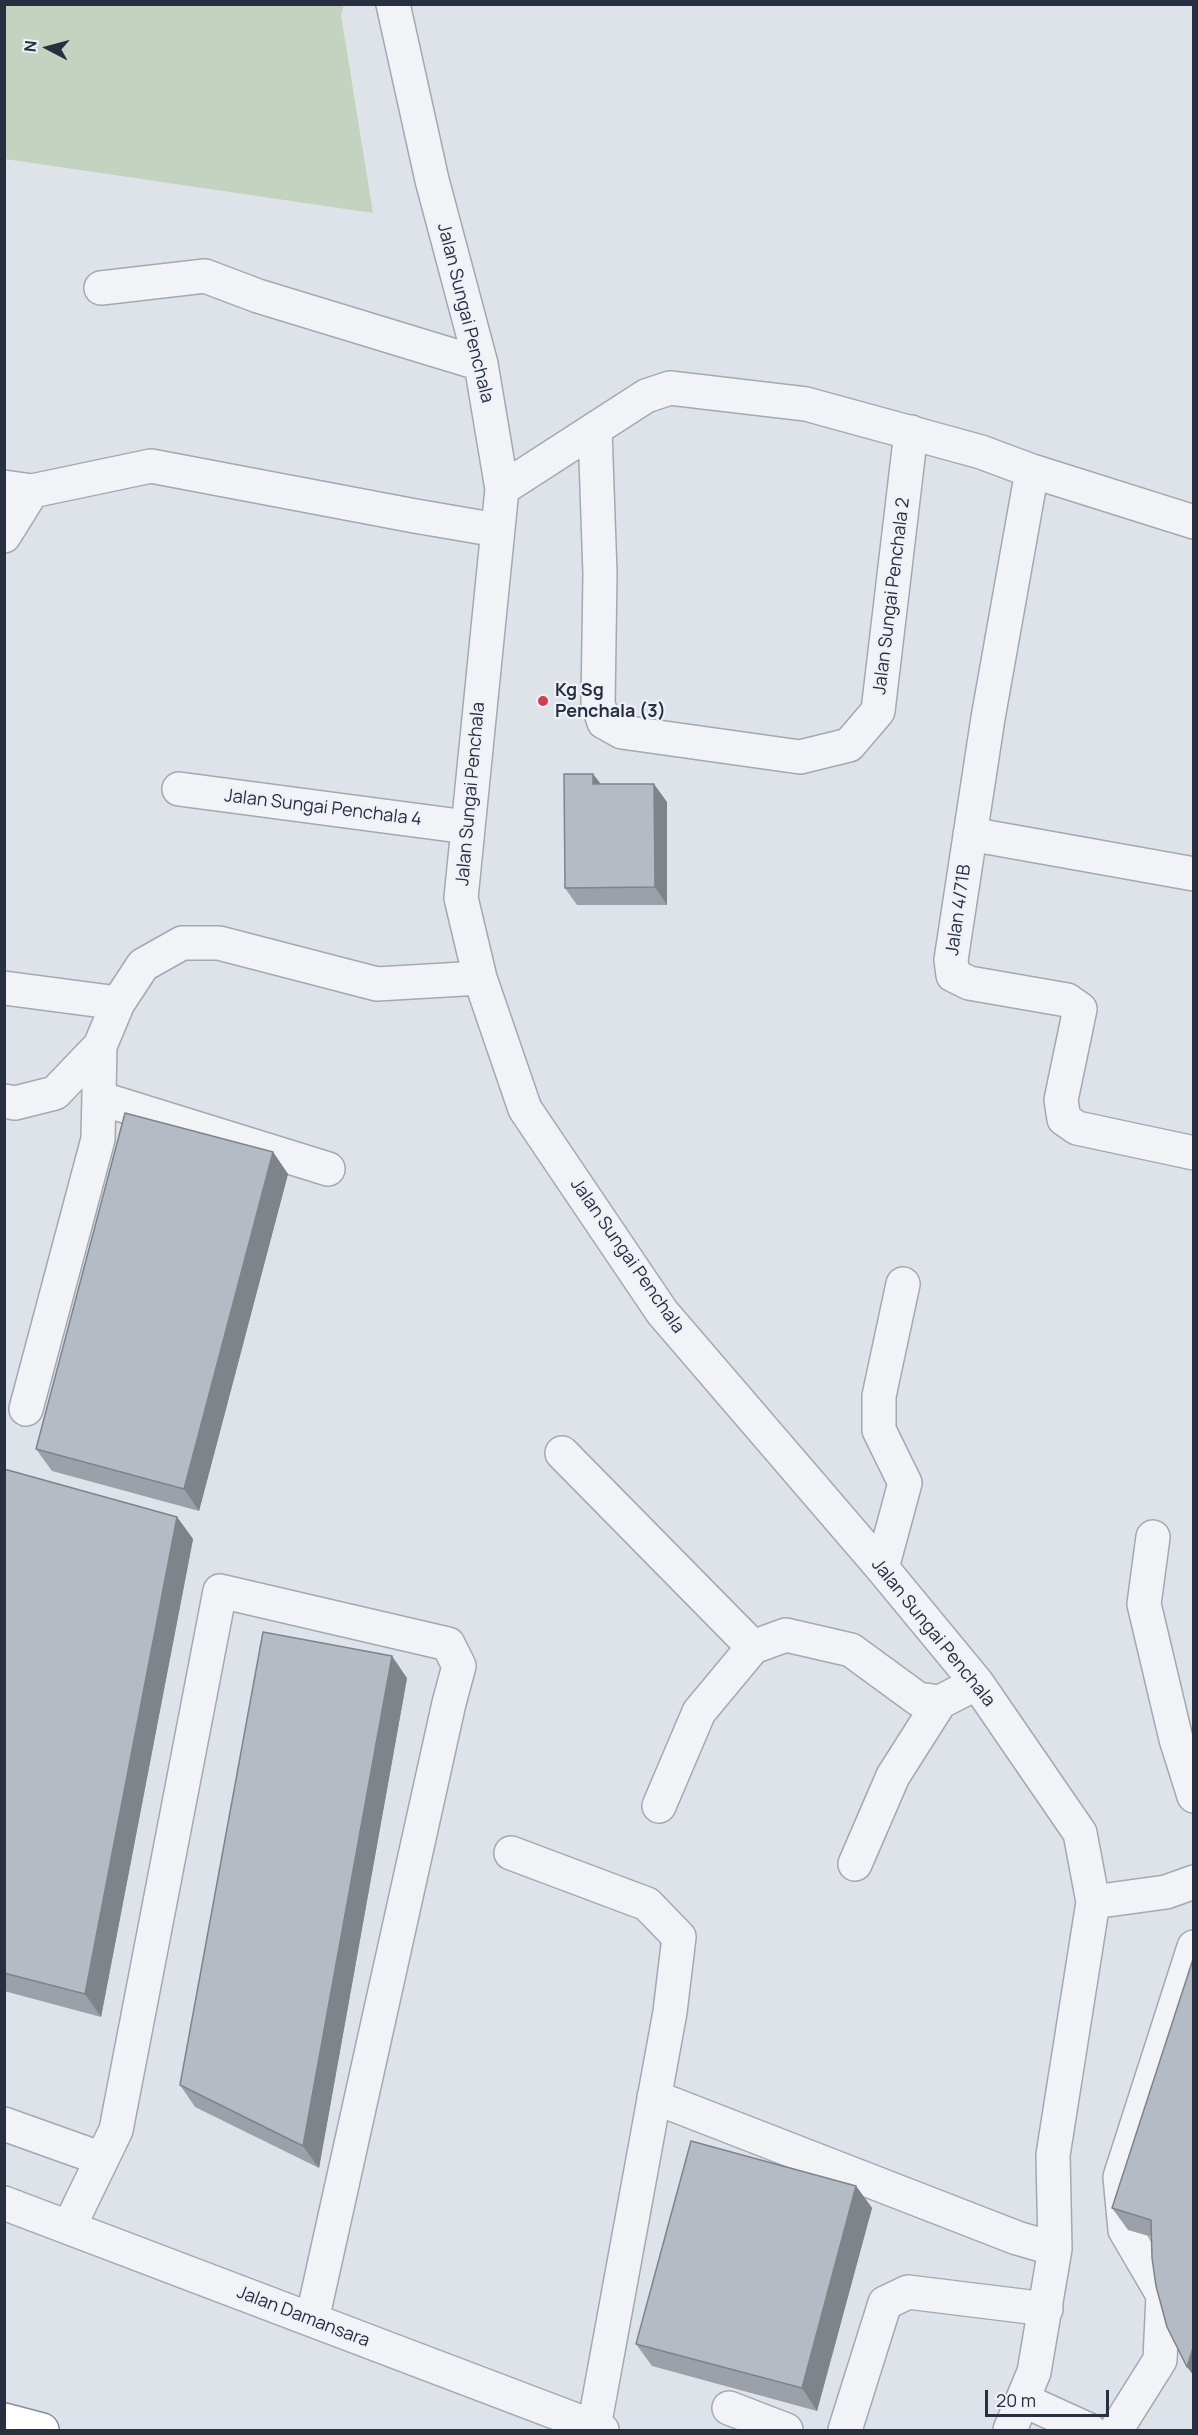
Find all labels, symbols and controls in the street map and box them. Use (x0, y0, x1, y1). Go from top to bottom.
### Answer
north arrow (18, 18, 78, 78)
text: N (19, 39, 42, 53)
street label: Jalan Sungai Penchala (432, 221, 498, 405)
street label: Jalan Sungai Penchala 2 (869, 496, 915, 696)
place label: Kg Sg Penchala (3) (555, 680, 666, 722)
marker: Kg Sg Penchala (3) (536, 694, 550, 708)
street label: Jalan Sungai Penchala (452, 701, 490, 887)
street label: Jalan Sungai Penchala 4 (223, 785, 423, 831)
street label: Jalan 4/71B (942, 863, 976, 957)
street label: Jalan Sungai Penchala (565, 1174, 689, 1338)
street label: Jalan Sungai Penchala (867, 1555, 999, 1711)
street label: Jalan Damansara (234, 2282, 372, 2352)
scale bar (988, 2378, 1112, 2416)
text: 20 m (996, 2388, 1036, 2412)

